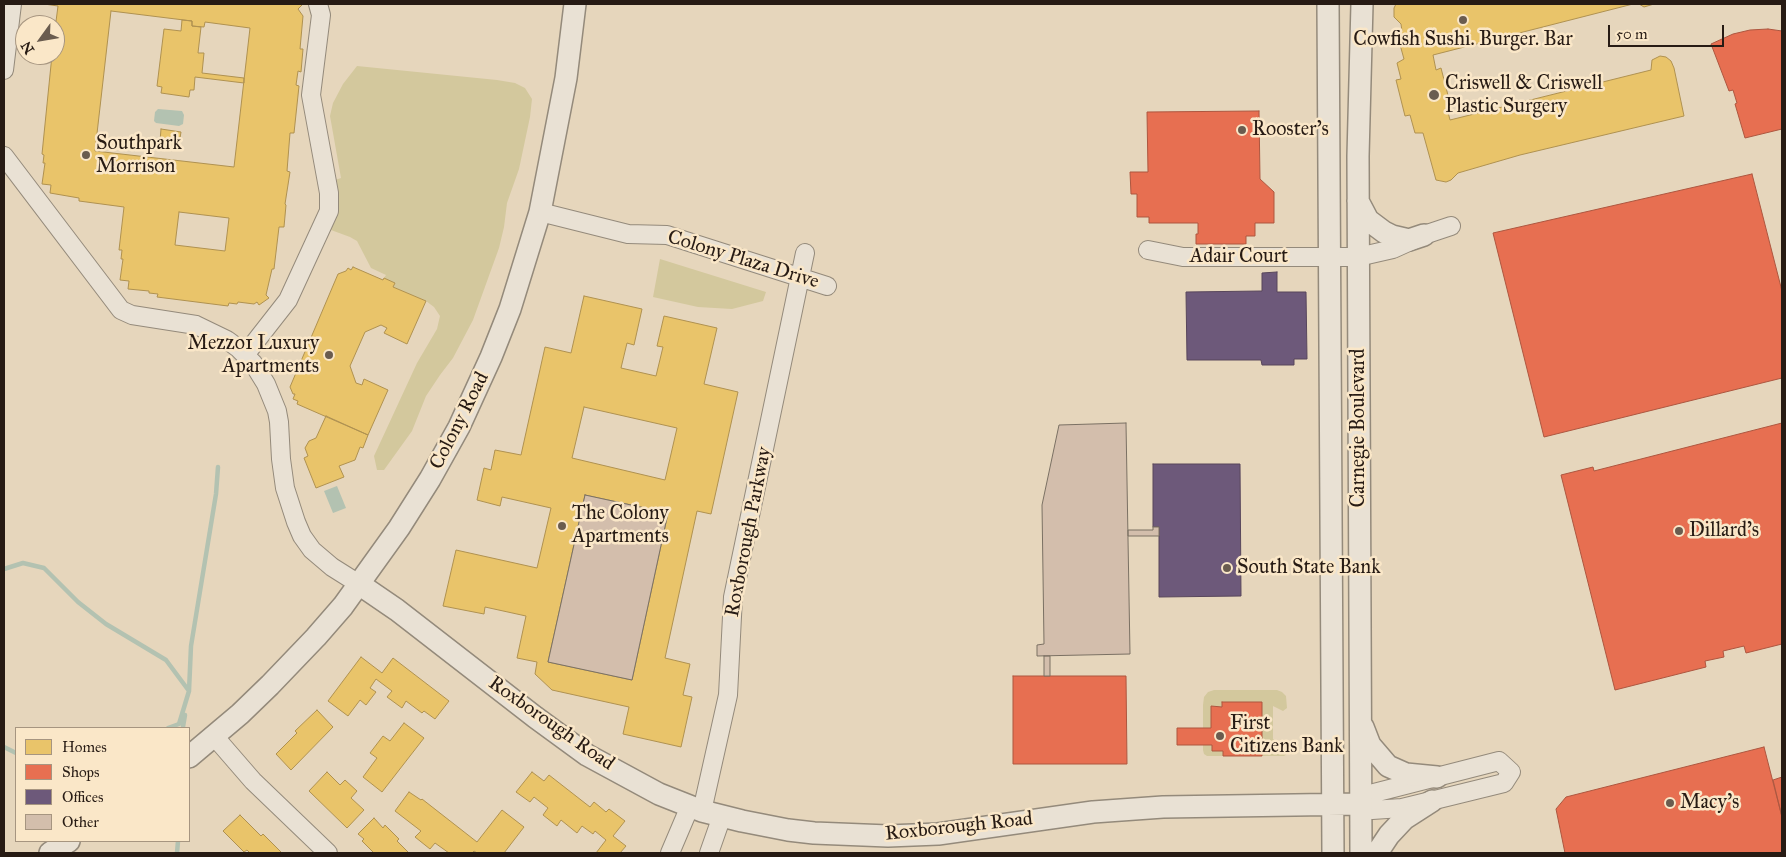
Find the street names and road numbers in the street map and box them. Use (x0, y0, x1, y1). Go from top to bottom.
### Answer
street label: Colony Plaza Drive (664, 226, 822, 294)
street label: Adair Court (1190, 245, 1288, 269)
street label: Carnegie Boulevard (1347, 348, 1371, 508)
street label: Colony Road (425, 368, 495, 474)
street label: Roxborough Parkway (721, 445, 777, 619)
street label: Roxborough Road (483, 672, 619, 776)
street label: Roxborough Road (884, 807, 1034, 847)

